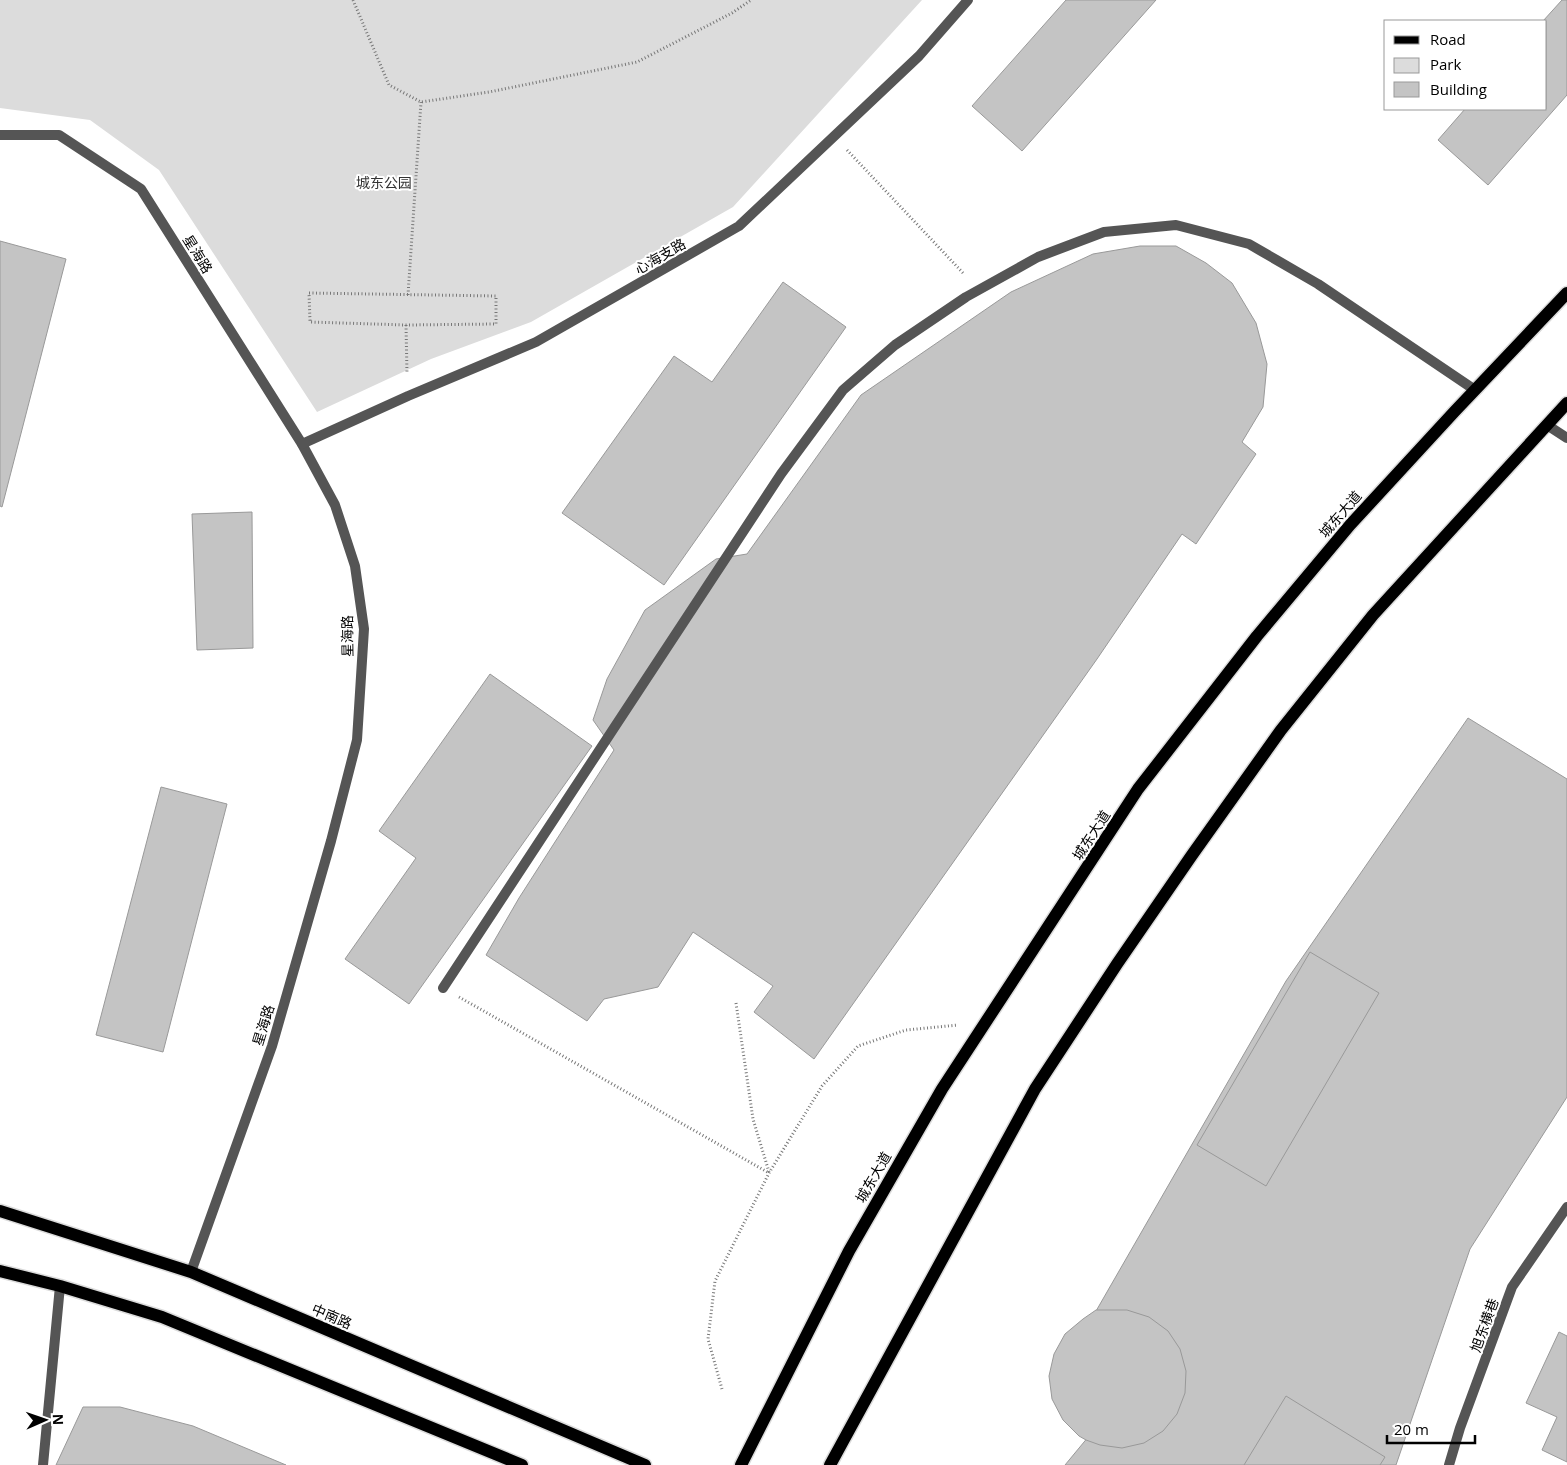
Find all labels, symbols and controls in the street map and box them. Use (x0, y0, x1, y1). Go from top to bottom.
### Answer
legend (1384, 20, 1547, 110)
text: Road (1430, 29, 1466, 49)
text: Park (1430, 54, 1461, 74)
text: Building (1430, 79, 1487, 99)
park label: 城东公园 (356, 173, 412, 192)
street label: 星海路 (179, 231, 217, 277)
street label: 心海支路 (631, 234, 689, 278)
street label: 城东大道 (1314, 487, 1366, 541)
street label: 星海路 (337, 615, 357, 657)
street label: 城东大道 (1068, 806, 1114, 864)
street label: 星海路 (248, 1002, 278, 1048)
street label: 城东大道 (851, 1148, 895, 1206)
street label: 旭东横巷 (1465, 1295, 1503, 1355)
street label: 中南路 (309, 1299, 355, 1333)
north arrow (20, 1395, 70, 1445)
scale bar (1387, 1412, 1474, 1444)
text: N (49, 1414, 68, 1426)
text: 20 m (1394, 1419, 1429, 1439)

